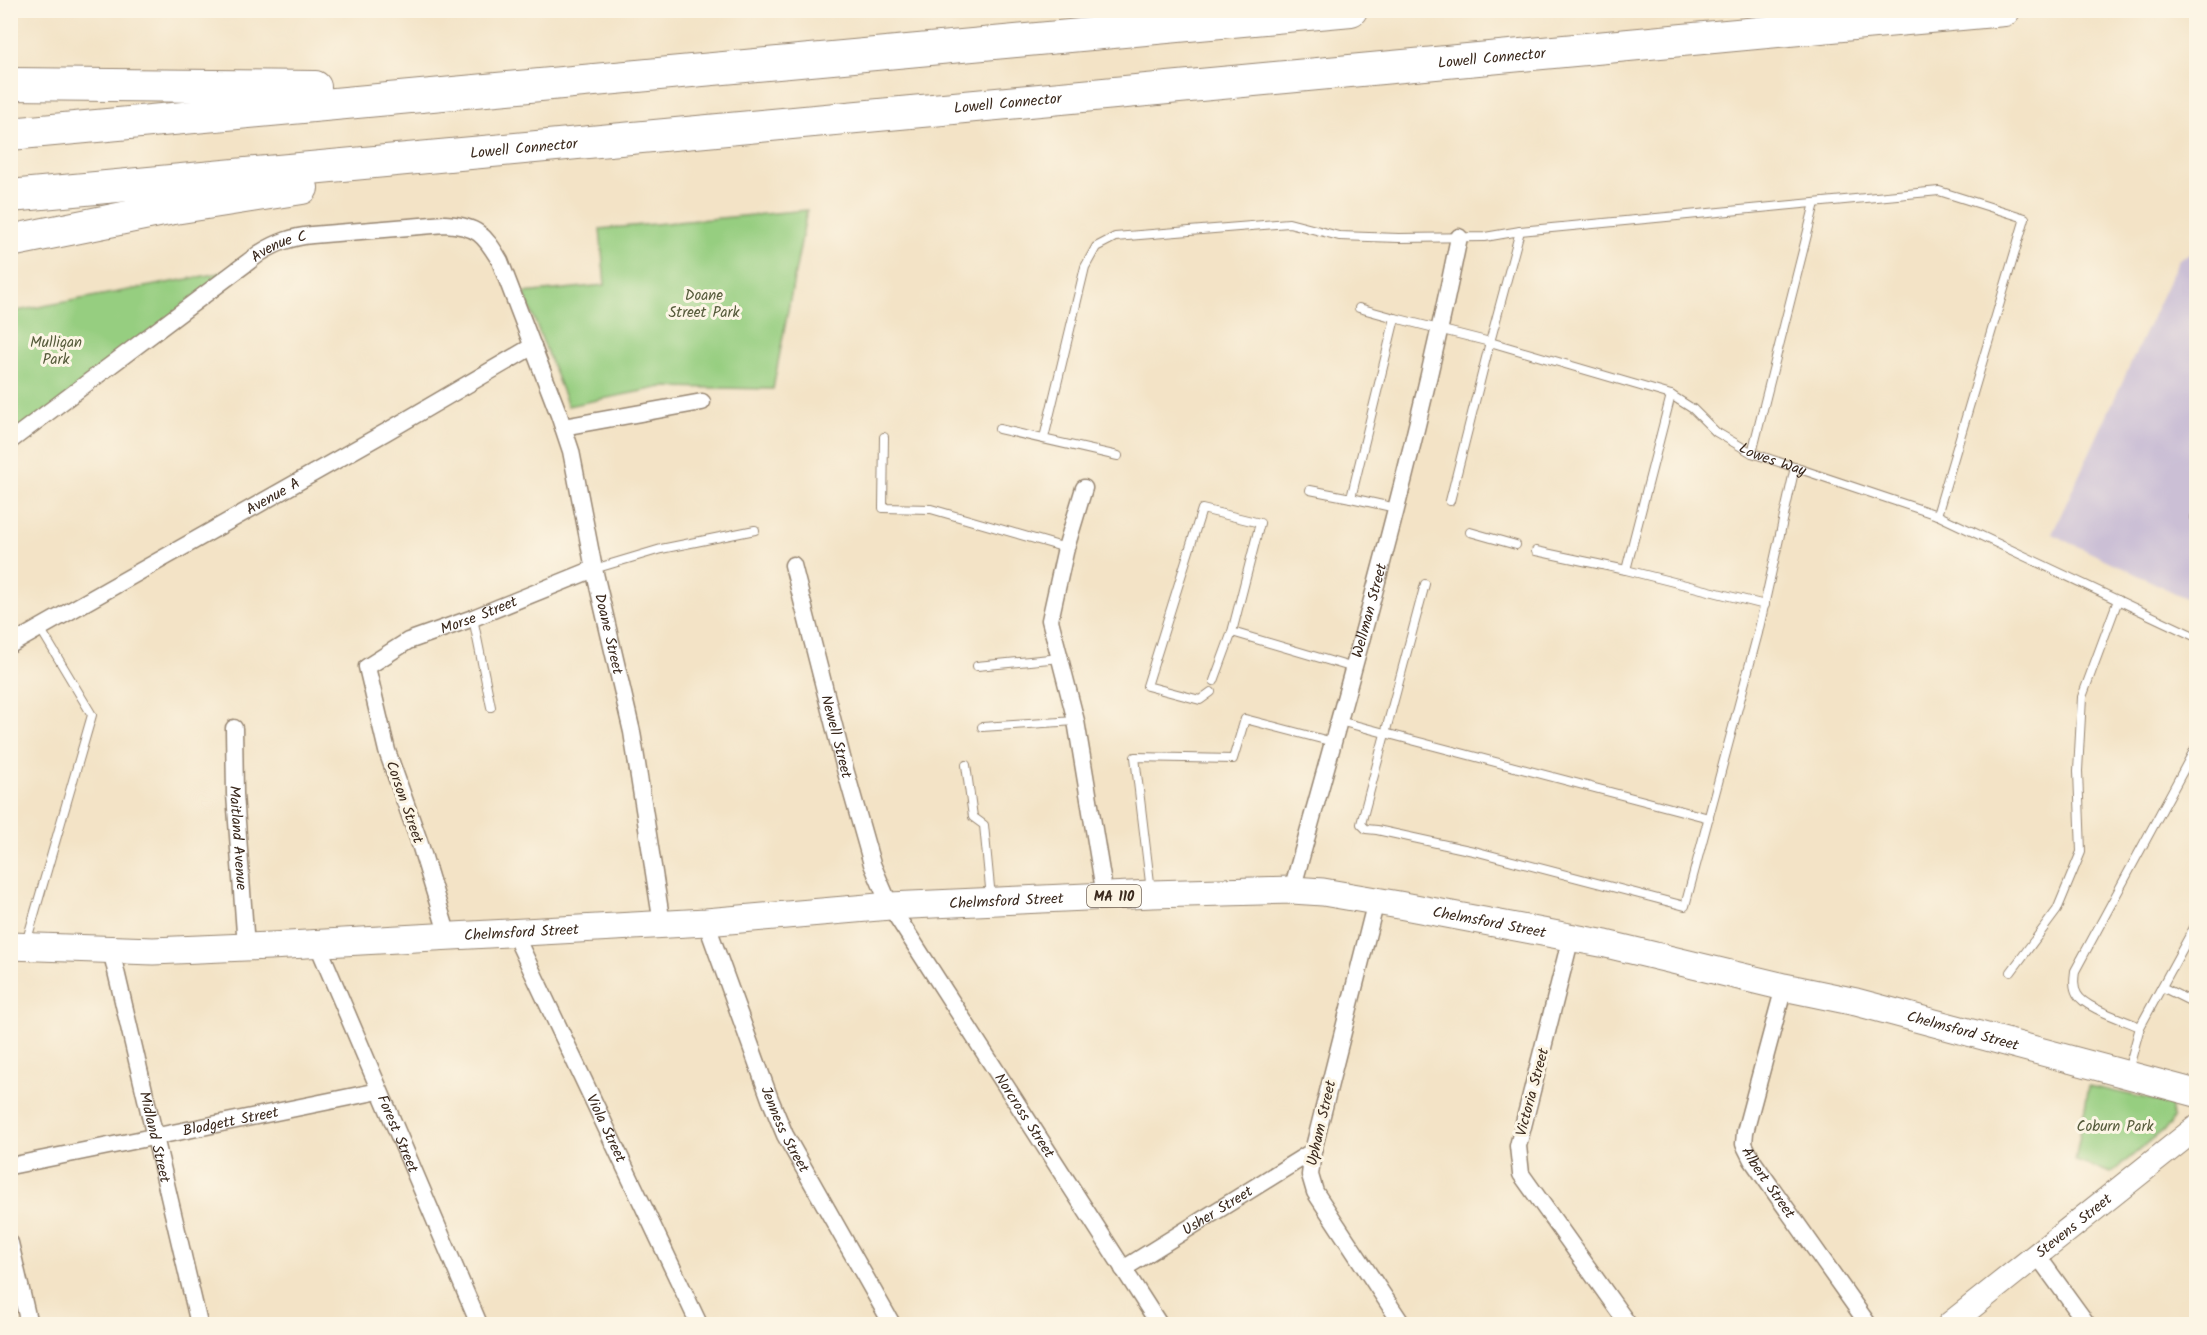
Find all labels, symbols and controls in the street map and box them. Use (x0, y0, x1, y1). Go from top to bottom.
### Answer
street label: Lowell Connector (1437, 42, 1548, 76)
street label: Lowell Connector (953, 87, 1064, 121)
street label: Lowell Connector (469, 132, 580, 166)
street label: Avenue C (246, 225, 308, 269)
park label: Doane Street Park (668, 284, 741, 325)
park label: Mulligan Park (30, 331, 82, 372)
street label: Lowes Way (1734, 437, 1810, 484)
street label: Avenue A (242, 472, 305, 522)
street label: Wellman Street (1346, 561, 1394, 661)
street label: Morse Street (437, 590, 521, 642)
street label: Doane Street (587, 591, 629, 677)
street label: Newell Street (814, 692, 858, 782)
street label: Corson Street (379, 758, 429, 847)
street label: Maitland Avenue (222, 785, 253, 891)
road number: MA 110 (1087, 885, 1141, 907)
street label: Chelmsford Street (948, 887, 1064, 916)
street label: Chelmsford Street (1431, 901, 1548, 945)
street label: Chelmsford Street (463, 918, 580, 948)
street label: Chelmsford Street (1904, 1005, 2021, 1058)
street label: Victoria Street (1510, 1045, 1556, 1139)
street label: Norcross Street (988, 1069, 1060, 1163)
street label: Upham Street (1300, 1078, 1344, 1168)
street label: Jenness Street (753, 1083, 815, 1178)
street label: Midland Street (132, 1089, 176, 1185)
street label: Viola Street (579, 1090, 632, 1167)
street label: Forest Street (370, 1091, 424, 1177)
street label: Blodgett Street (181, 1101, 281, 1144)
park label: Coburn Park (2076, 1115, 2154, 1139)
street label: Albert Street (1734, 1143, 1801, 1224)
street label: Usher Street (1178, 1180, 1258, 1242)
street label: Stevens Street (2031, 1188, 2118, 1264)

